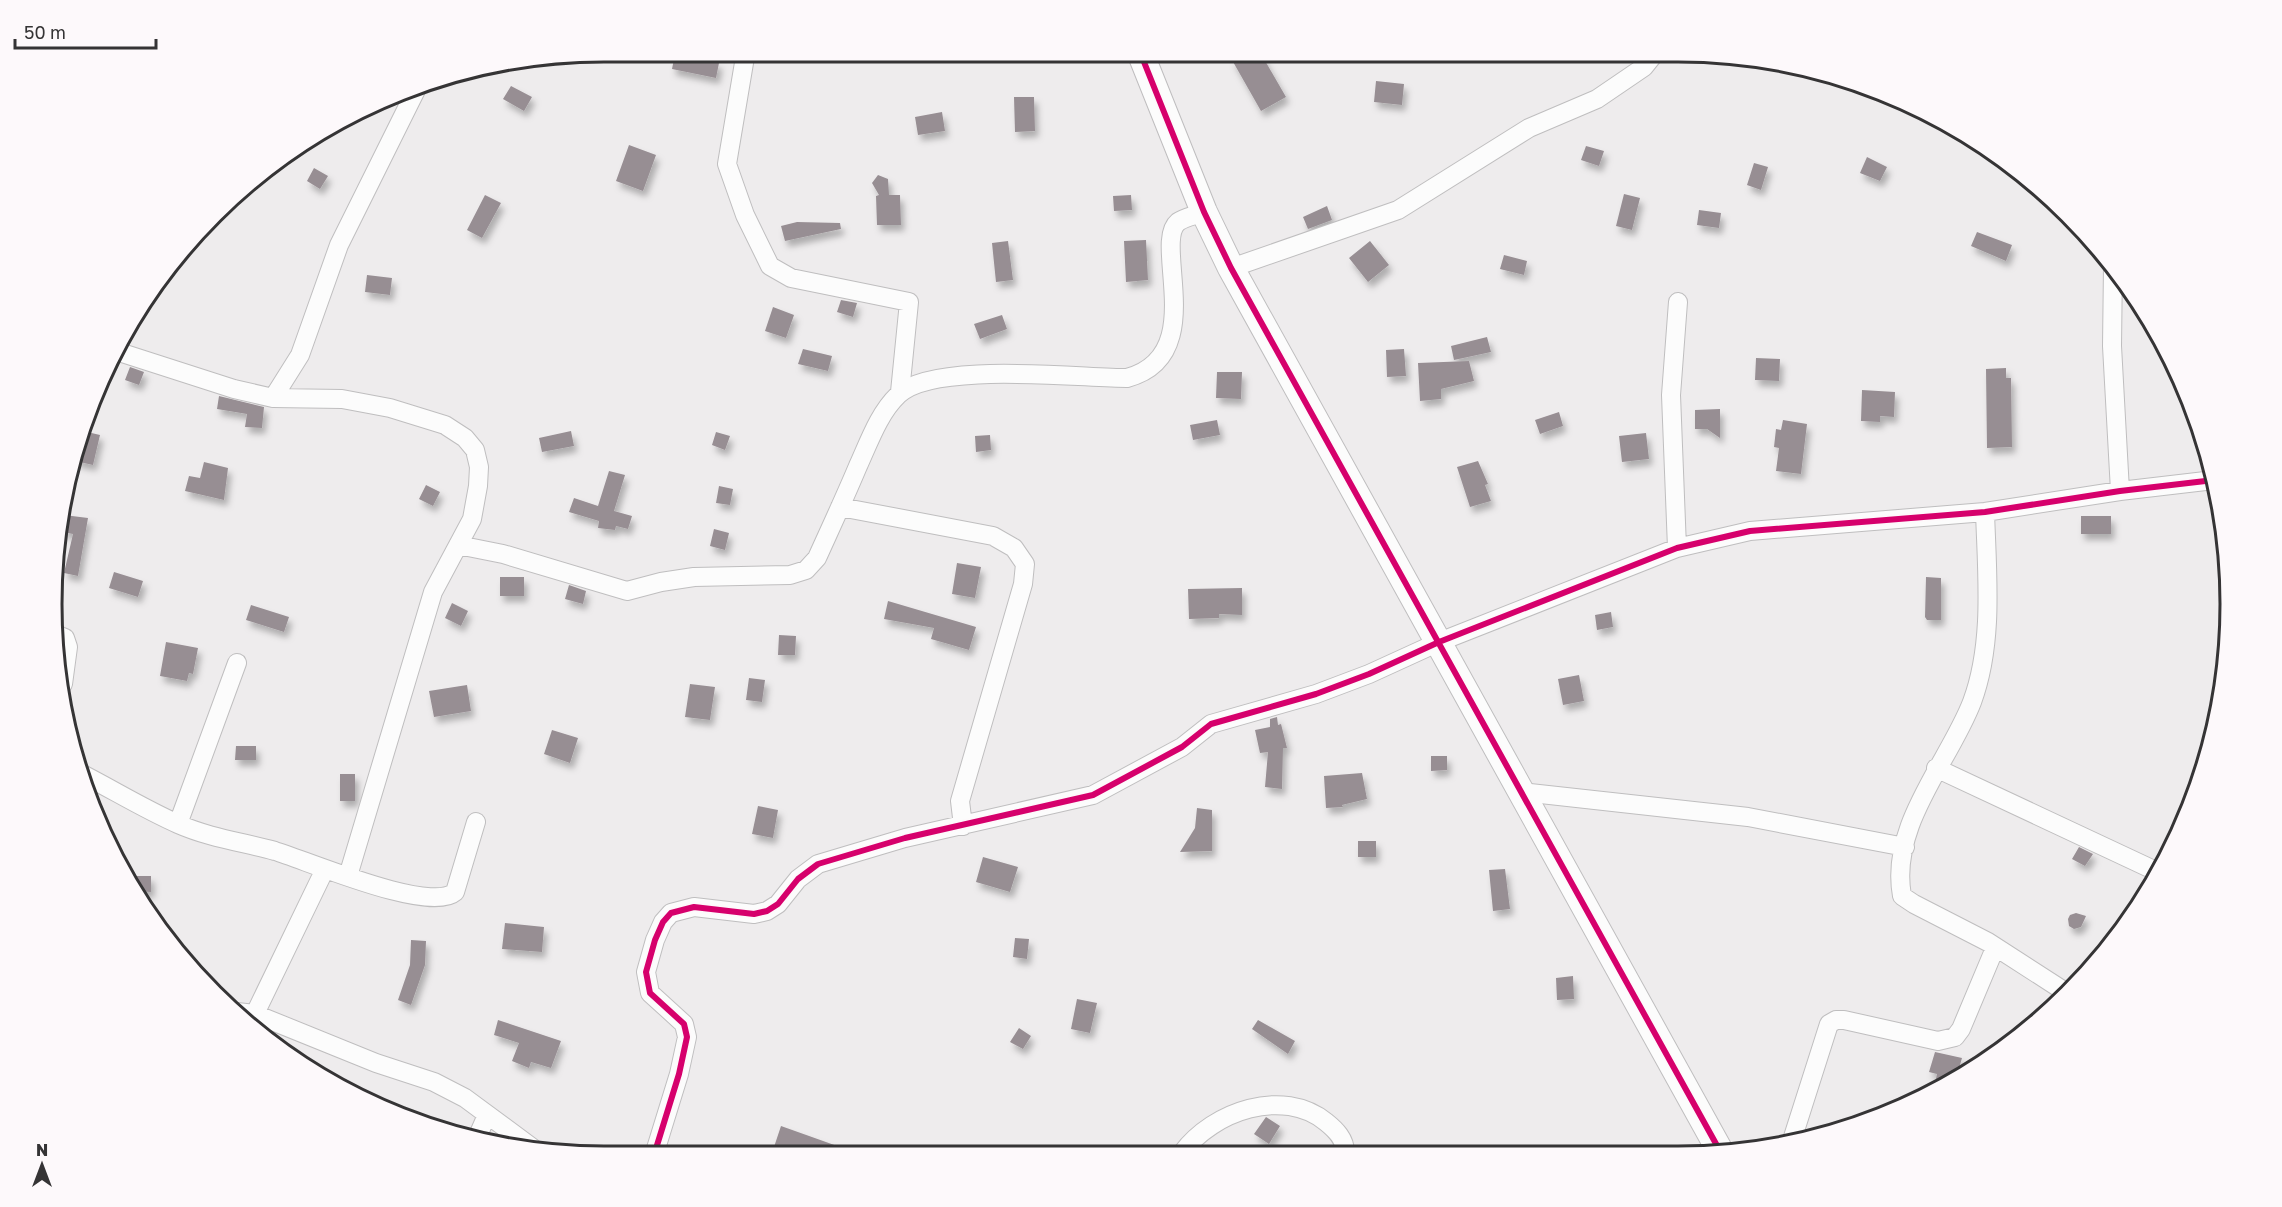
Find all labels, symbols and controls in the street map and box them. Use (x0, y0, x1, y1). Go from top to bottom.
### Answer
scale bar (15, 12, 156, 50)
text: 50 m (24, 21, 66, 43)
north arrow (12, 1135, 72, 1195)
text: N (36, 1140, 48, 1160)

